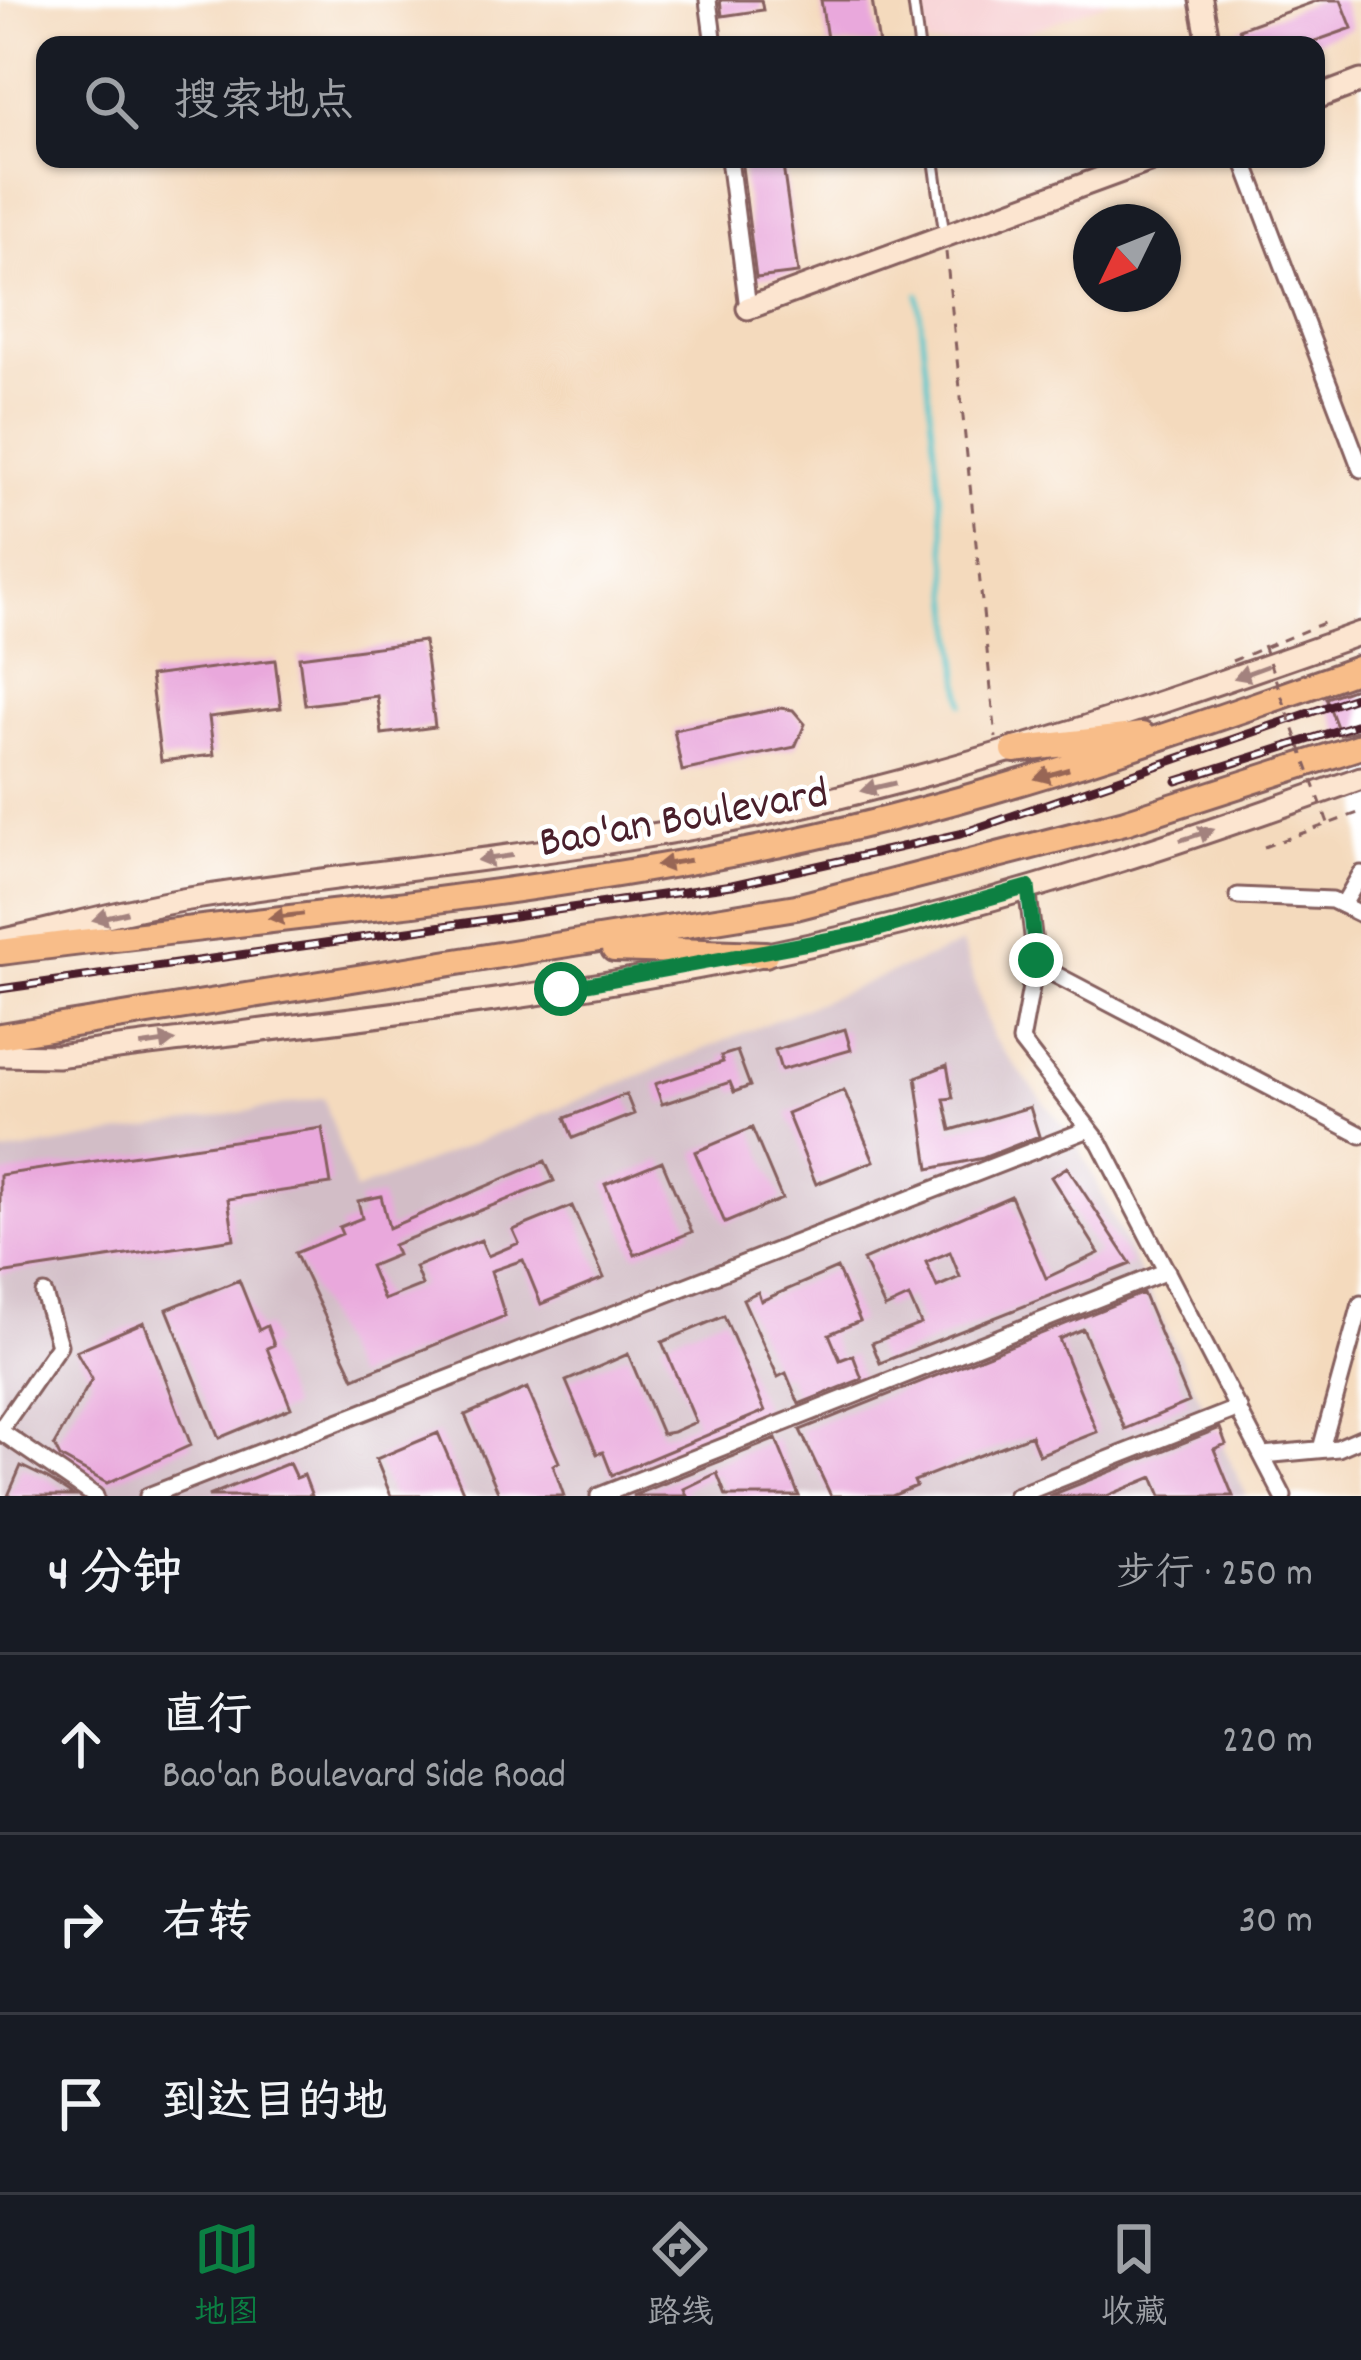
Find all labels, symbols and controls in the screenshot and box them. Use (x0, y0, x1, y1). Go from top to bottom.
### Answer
search box (36, 36, 1325, 168)
icon: search (78, 69, 144, 135)
text: 搜索地点 (174, 73, 354, 137)
north arrow (1073, 204, 1181, 312)
one-way arrow (1233, 664, 1269, 682)
street label: Bao'an Boulevard (535, 764, 834, 878)
one-way arrow (1033, 766, 1070, 784)
one-way arrow (860, 778, 897, 797)
one-way arrow (1179, 824, 1216, 843)
one-way arrow (476, 849, 513, 868)
one-way arrow (653, 854, 691, 873)
one-way arrow (267, 906, 304, 925)
one-way arrow (90, 908, 128, 927)
route end (1009, 933, 1063, 987)
route start (534, 962, 588, 1016)
one-way arrow (140, 1033, 177, 1052)
text: 4 分钟 (48, 1542, 183, 1614)
text: 步行 · 250 m (1116, 1549, 1313, 1604)
text: 直行 (162, 1687, 252, 1751)
icon: ahead (48, 1711, 114, 1777)
text: 220 m (1222, 1716, 1313, 1771)
text: Bao'an Boulevard Side Road (162, 1751, 566, 1806)
icon: right (48, 1891, 114, 1957)
text: 右转 (162, 1894, 252, 1958)
text: 30 m (1239, 1896, 1313, 1951)
icon: arrive (48, 2071, 114, 2137)
text: 到达目的地 (162, 2074, 387, 2138)
tab: 地图 (194, 2216, 260, 2339)
tab: 路线 (647, 2216, 713, 2339)
tab: 收藏 (1101, 2216, 1167, 2339)

